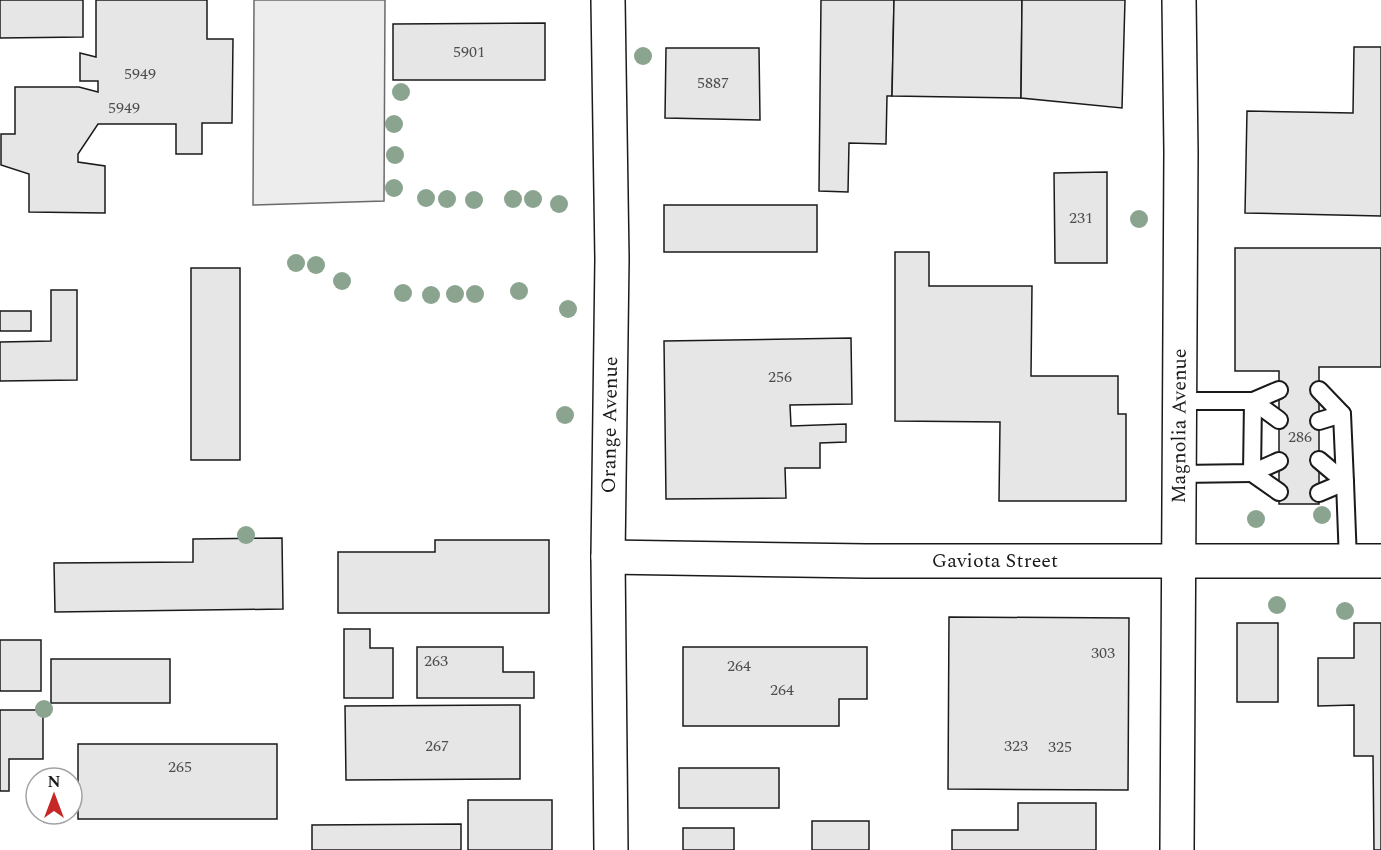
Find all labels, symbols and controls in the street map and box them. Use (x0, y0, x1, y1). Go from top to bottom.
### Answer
house number: 5901 (453, 40, 485, 64)
house number: 5949 (124, 62, 156, 86)
house number: 5887 (697, 71, 729, 95)
house number: 5949 (108, 96, 140, 120)
house number: 231 (1069, 206, 1093, 230)
street label: Magnolia Avenue (1164, 348, 1195, 504)
street label: Orange Avenue (594, 356, 626, 494)
house number: 256 (768, 365, 792, 389)
house number: 286 (1288, 425, 1312, 449)
street label: Gaviota Street (932, 546, 1058, 576)
house number: 303 (1091, 641, 1115, 665)
house number: 263 (424, 649, 448, 673)
house number: 264 (727, 654, 751, 678)
house number: 264 (770, 678, 794, 702)
house number: 267 (425, 734, 449, 758)
house number: 323 (1004, 734, 1028, 758)
house number: 325 (1048, 735, 1072, 759)
house number: 265 (168, 755, 192, 779)
north arrow (24, 766, 84, 826)
text: N (47, 770, 61, 794)

